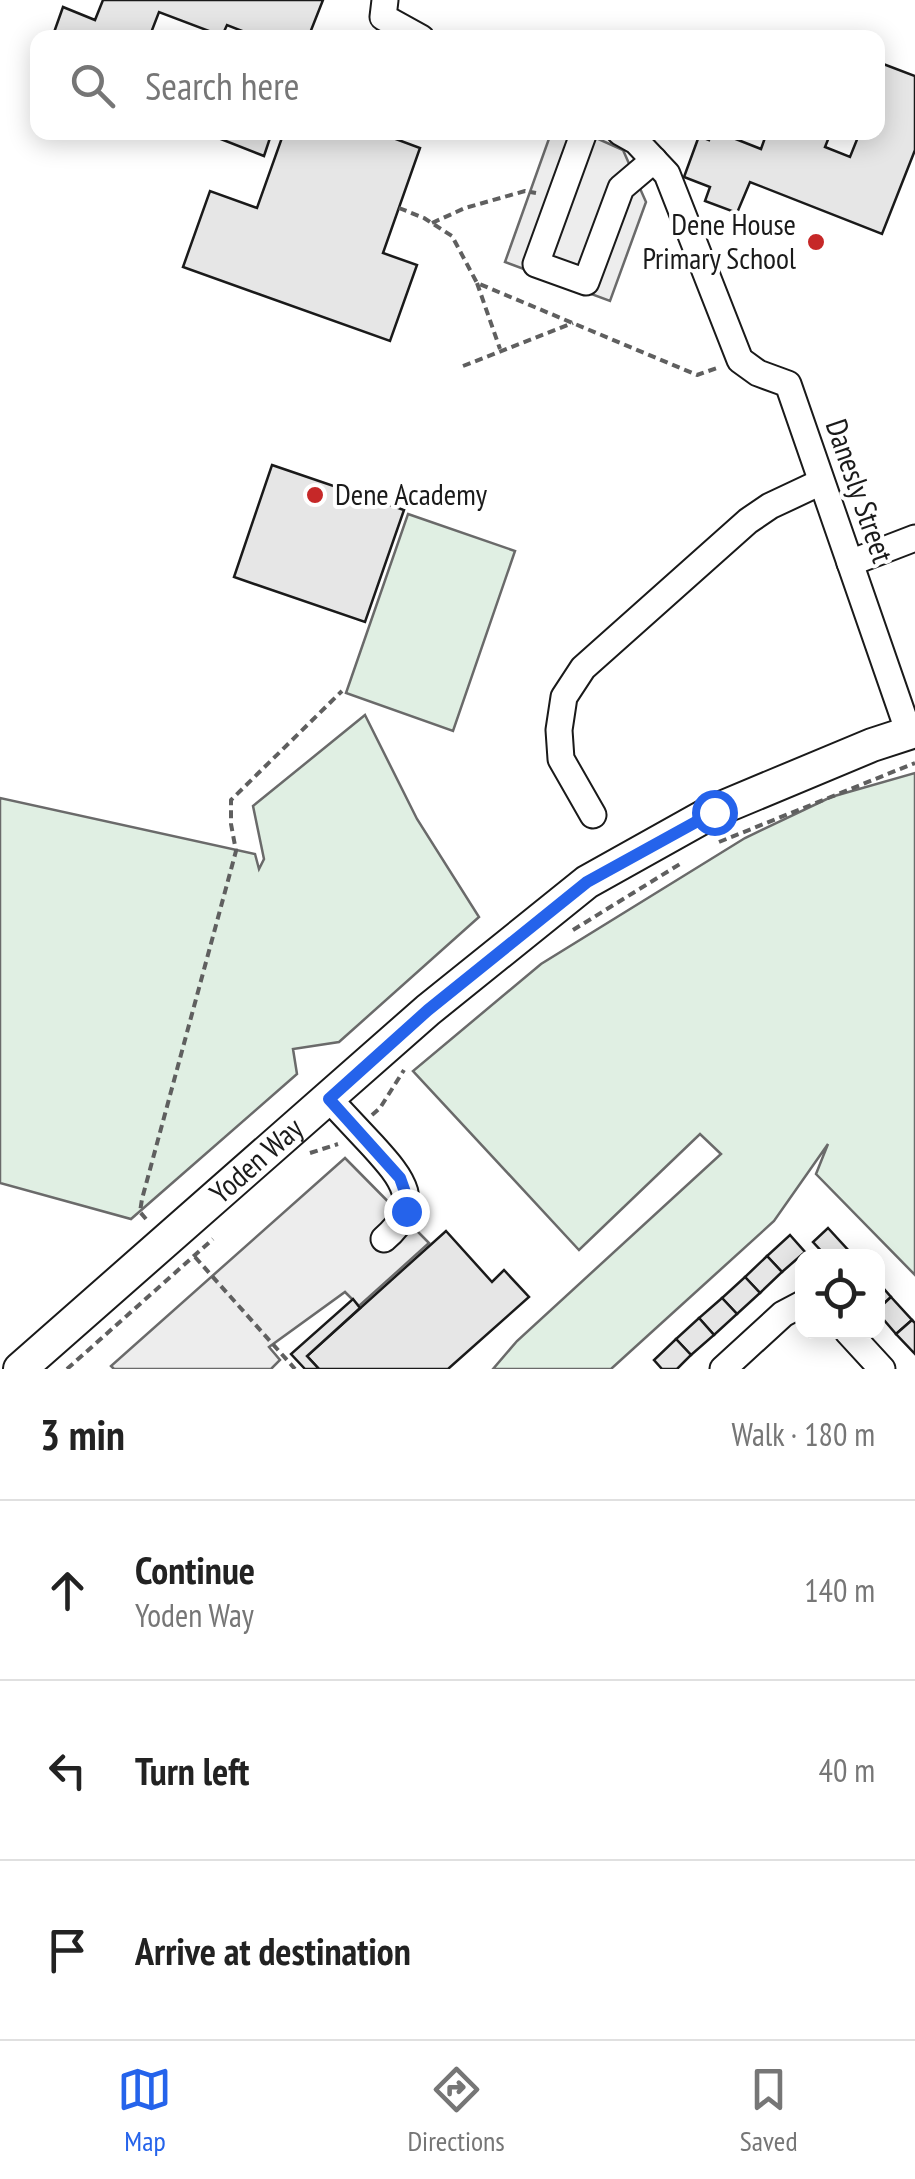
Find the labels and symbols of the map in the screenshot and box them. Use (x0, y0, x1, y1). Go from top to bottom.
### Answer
place label: Dene House Primary School (642, 204, 796, 277)
marker: Dene House Primary School (805, 231, 827, 253)
street label: Danesly Street (818, 414, 903, 568)
place label: Dene Academy (335, 474, 488, 513)
marker: Dene Academy (304, 484, 326, 506)
route start (692, 790, 738, 836)
street label: Yoden Way (201, 1108, 311, 1211)
route end (384, 1189, 430, 1235)

